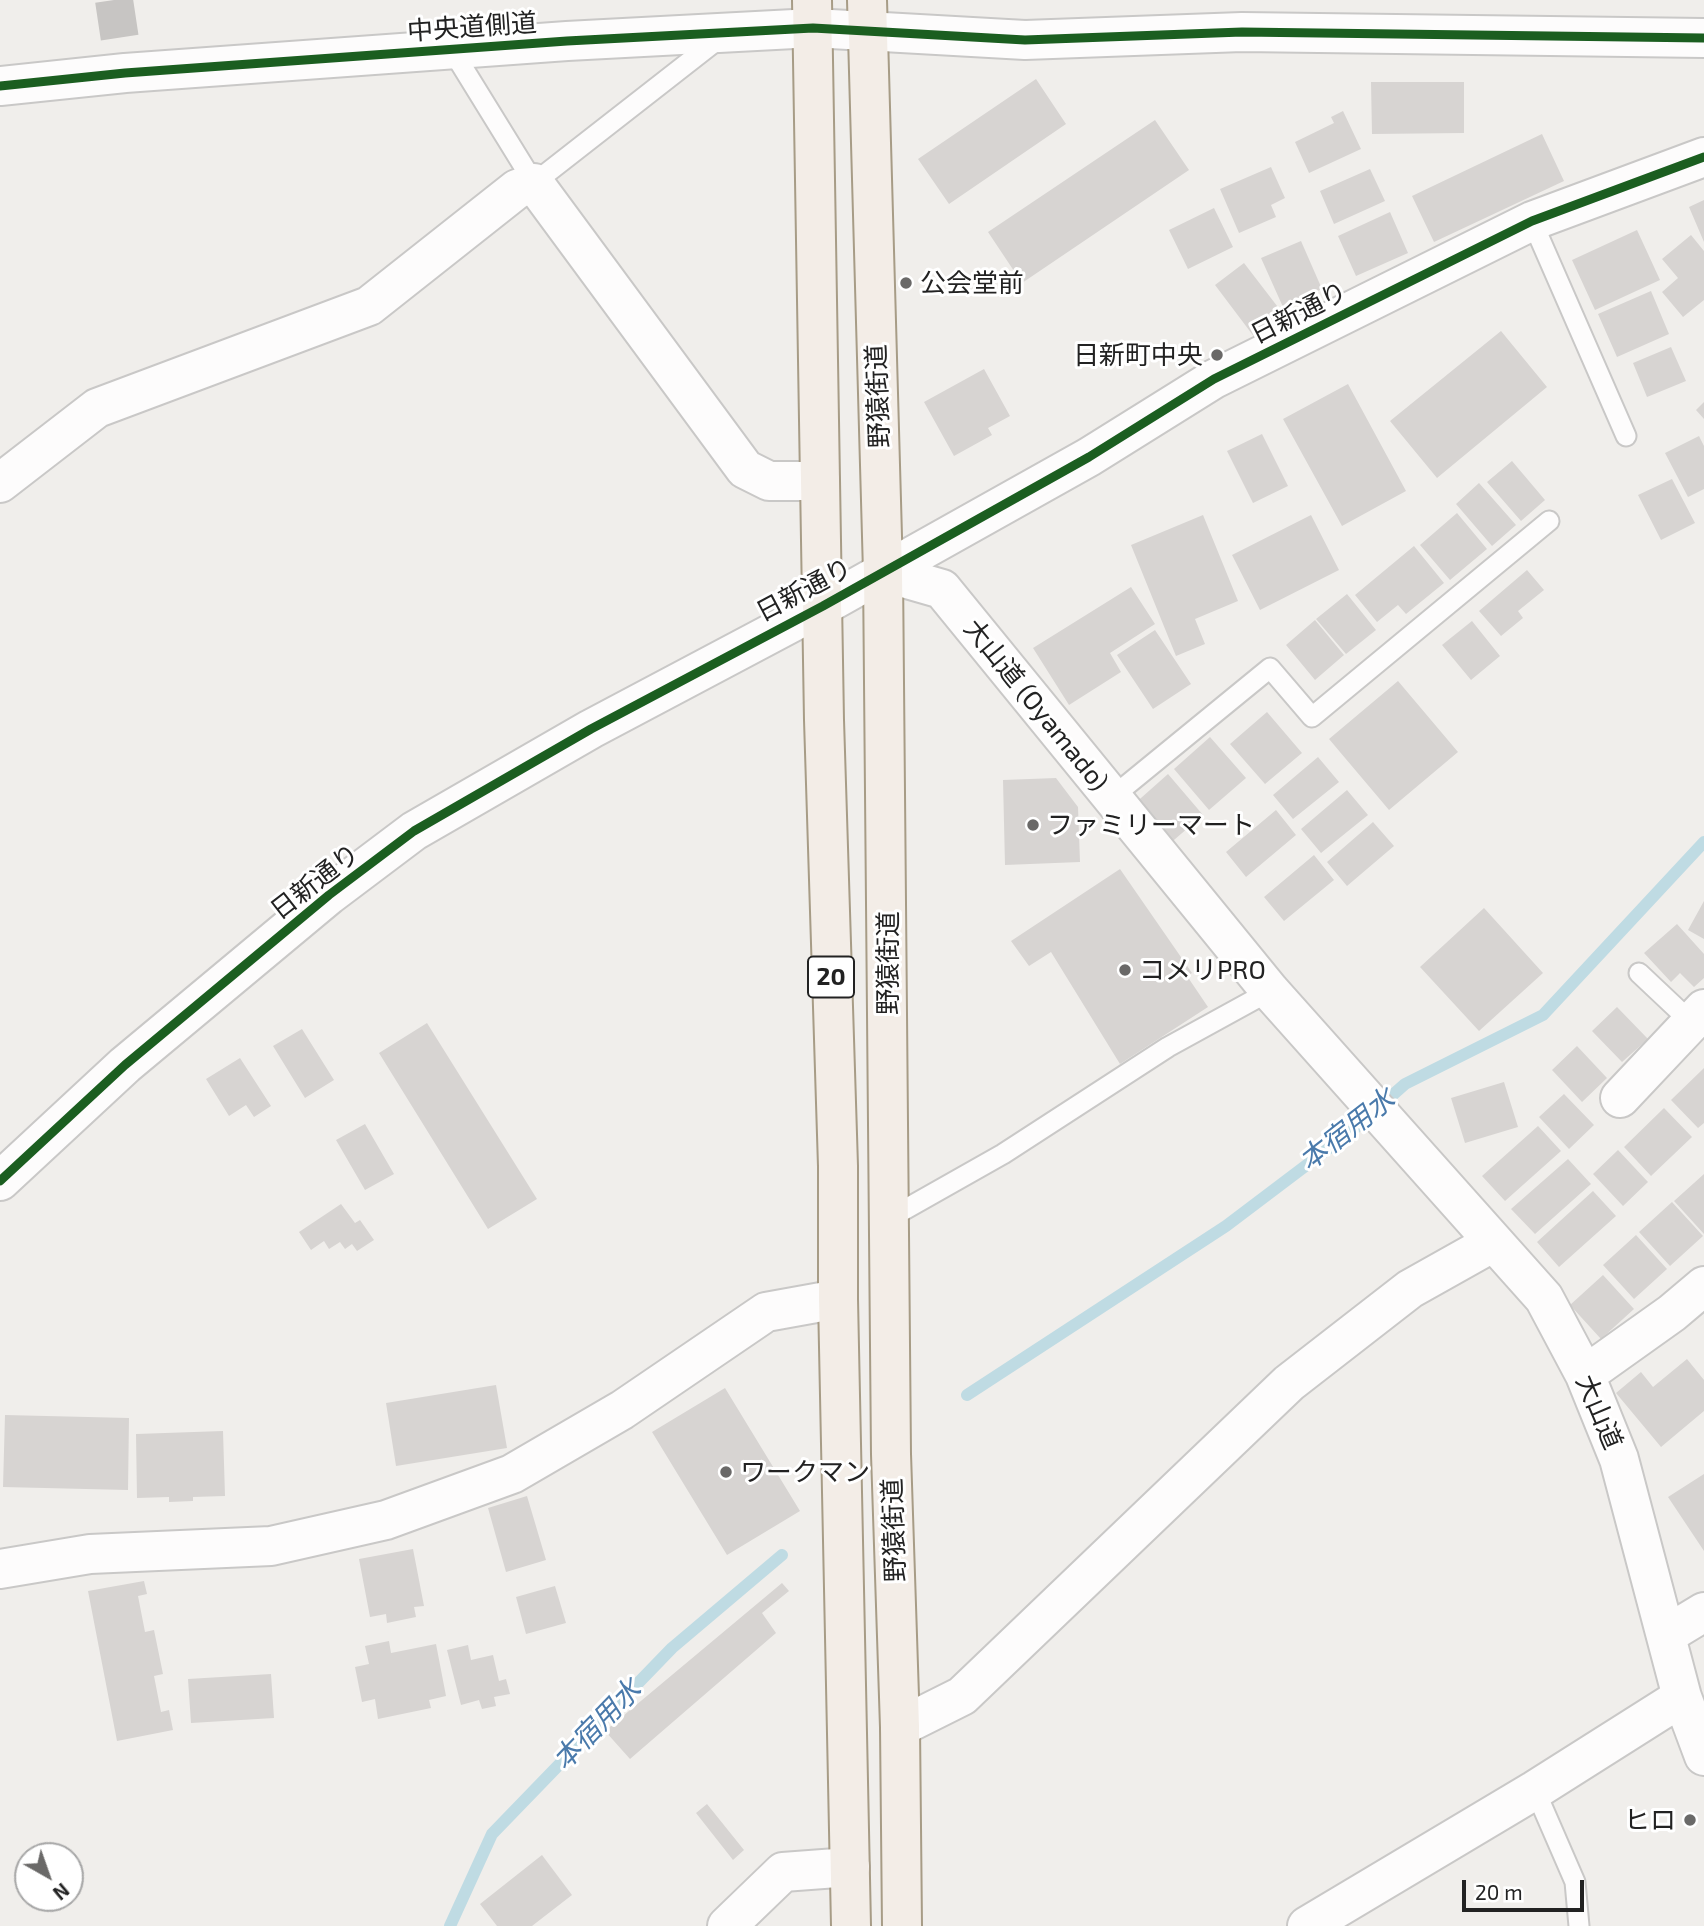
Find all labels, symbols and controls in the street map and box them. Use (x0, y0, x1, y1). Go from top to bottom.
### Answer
street label: 中央道側道 (406, 7, 538, 47)
place label: 公会堂前 (920, 267, 1024, 299)
marker: 公会堂前 (898, 275, 914, 291)
street label: 日新通り (1246, 275, 1352, 351)
place label: 日新町中央 (1073, 339, 1203, 371)
street label: 野猿街道 (861, 343, 895, 449)
marker: 日新町中央 (1209, 347, 1225, 363)
street label: 日新通り (751, 552, 857, 628)
street label: 大山道 (Oyamado) (957, 613, 1115, 797)
place label: ファミリーマート (1047, 809, 1255, 841)
marker: ファミリーマート (1025, 817, 1041, 833)
street label: 日新通り (264, 838, 366, 926)
street label: 野猿街道 (872, 911, 904, 1015)
place label: コメリPRO (1139, 954, 1266, 986)
road number: 20 (808, 957, 854, 998)
marker: コメリPRO (1117, 962, 1133, 978)
water label: 本宿用水 (1293, 1082, 1401, 1178)
street label: 大山道 (1569, 1370, 1629, 1454)
place label: ワークマン (740, 1456, 870, 1488)
marker: ワークマン (718, 1464, 734, 1480)
street label: 野猿街道 (877, 1477, 911, 1583)
water label: 本宿用水 (546, 1673, 648, 1777)
place label: ヒロ (1624, 1804, 1676, 1836)
marker: ヒロ (1682, 1812, 1698, 1828)
north arrow (14, 1842, 84, 1912)
scale bar (1466, 1867, 1588, 1911)
text: N (49, 1879, 74, 1905)
text: 20 m (1475, 1879, 1523, 1904)

